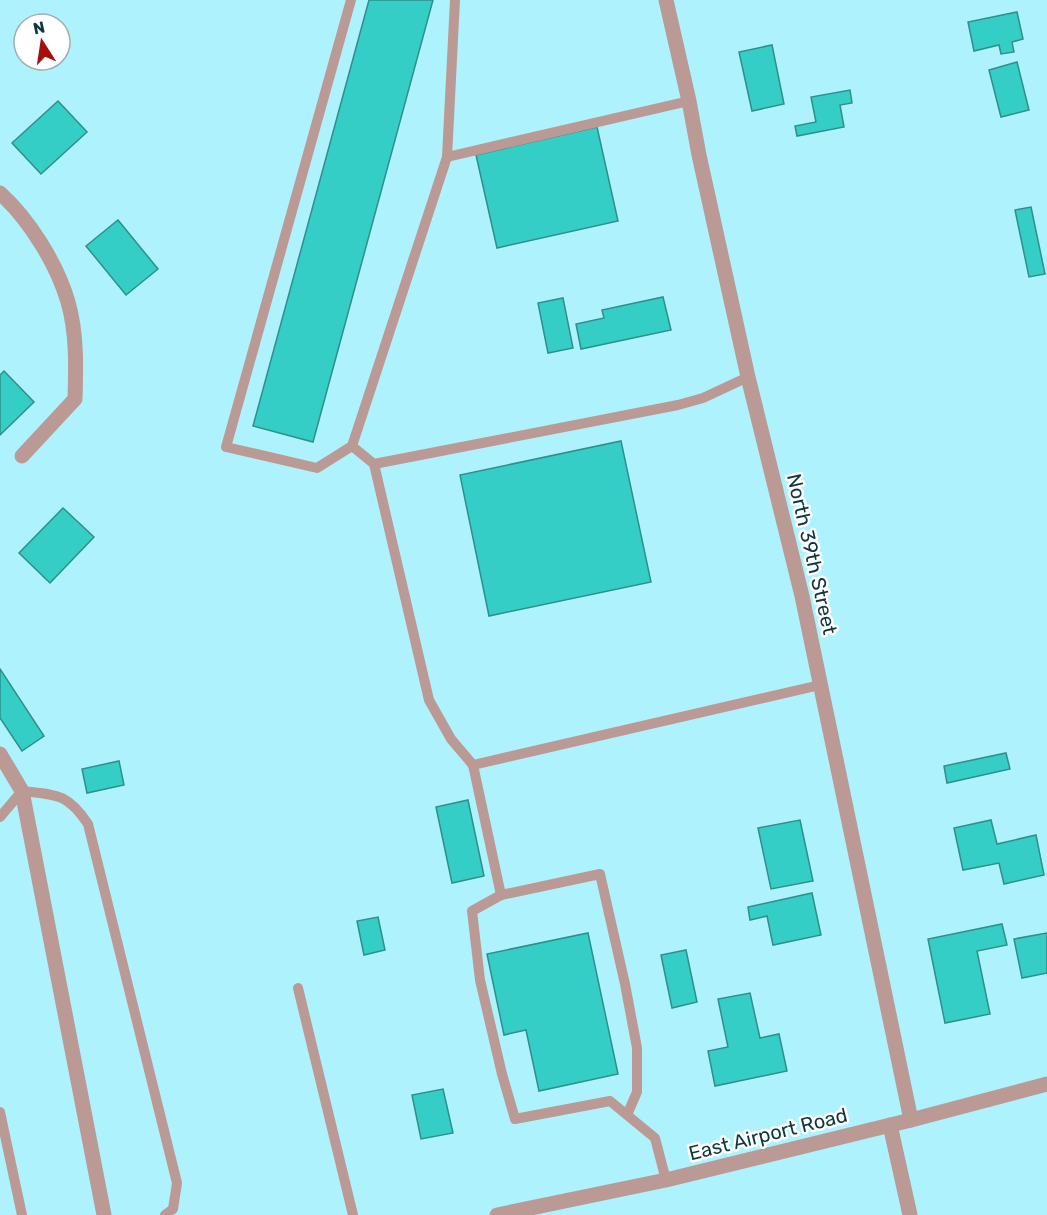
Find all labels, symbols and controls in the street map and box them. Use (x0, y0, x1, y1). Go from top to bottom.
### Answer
north arrow (12, 12, 72, 72)
text: N (31, 17, 47, 38)
street label: North 39th Street (782, 471, 842, 637)
street label: East Airport Road (686, 1103, 850, 1165)

